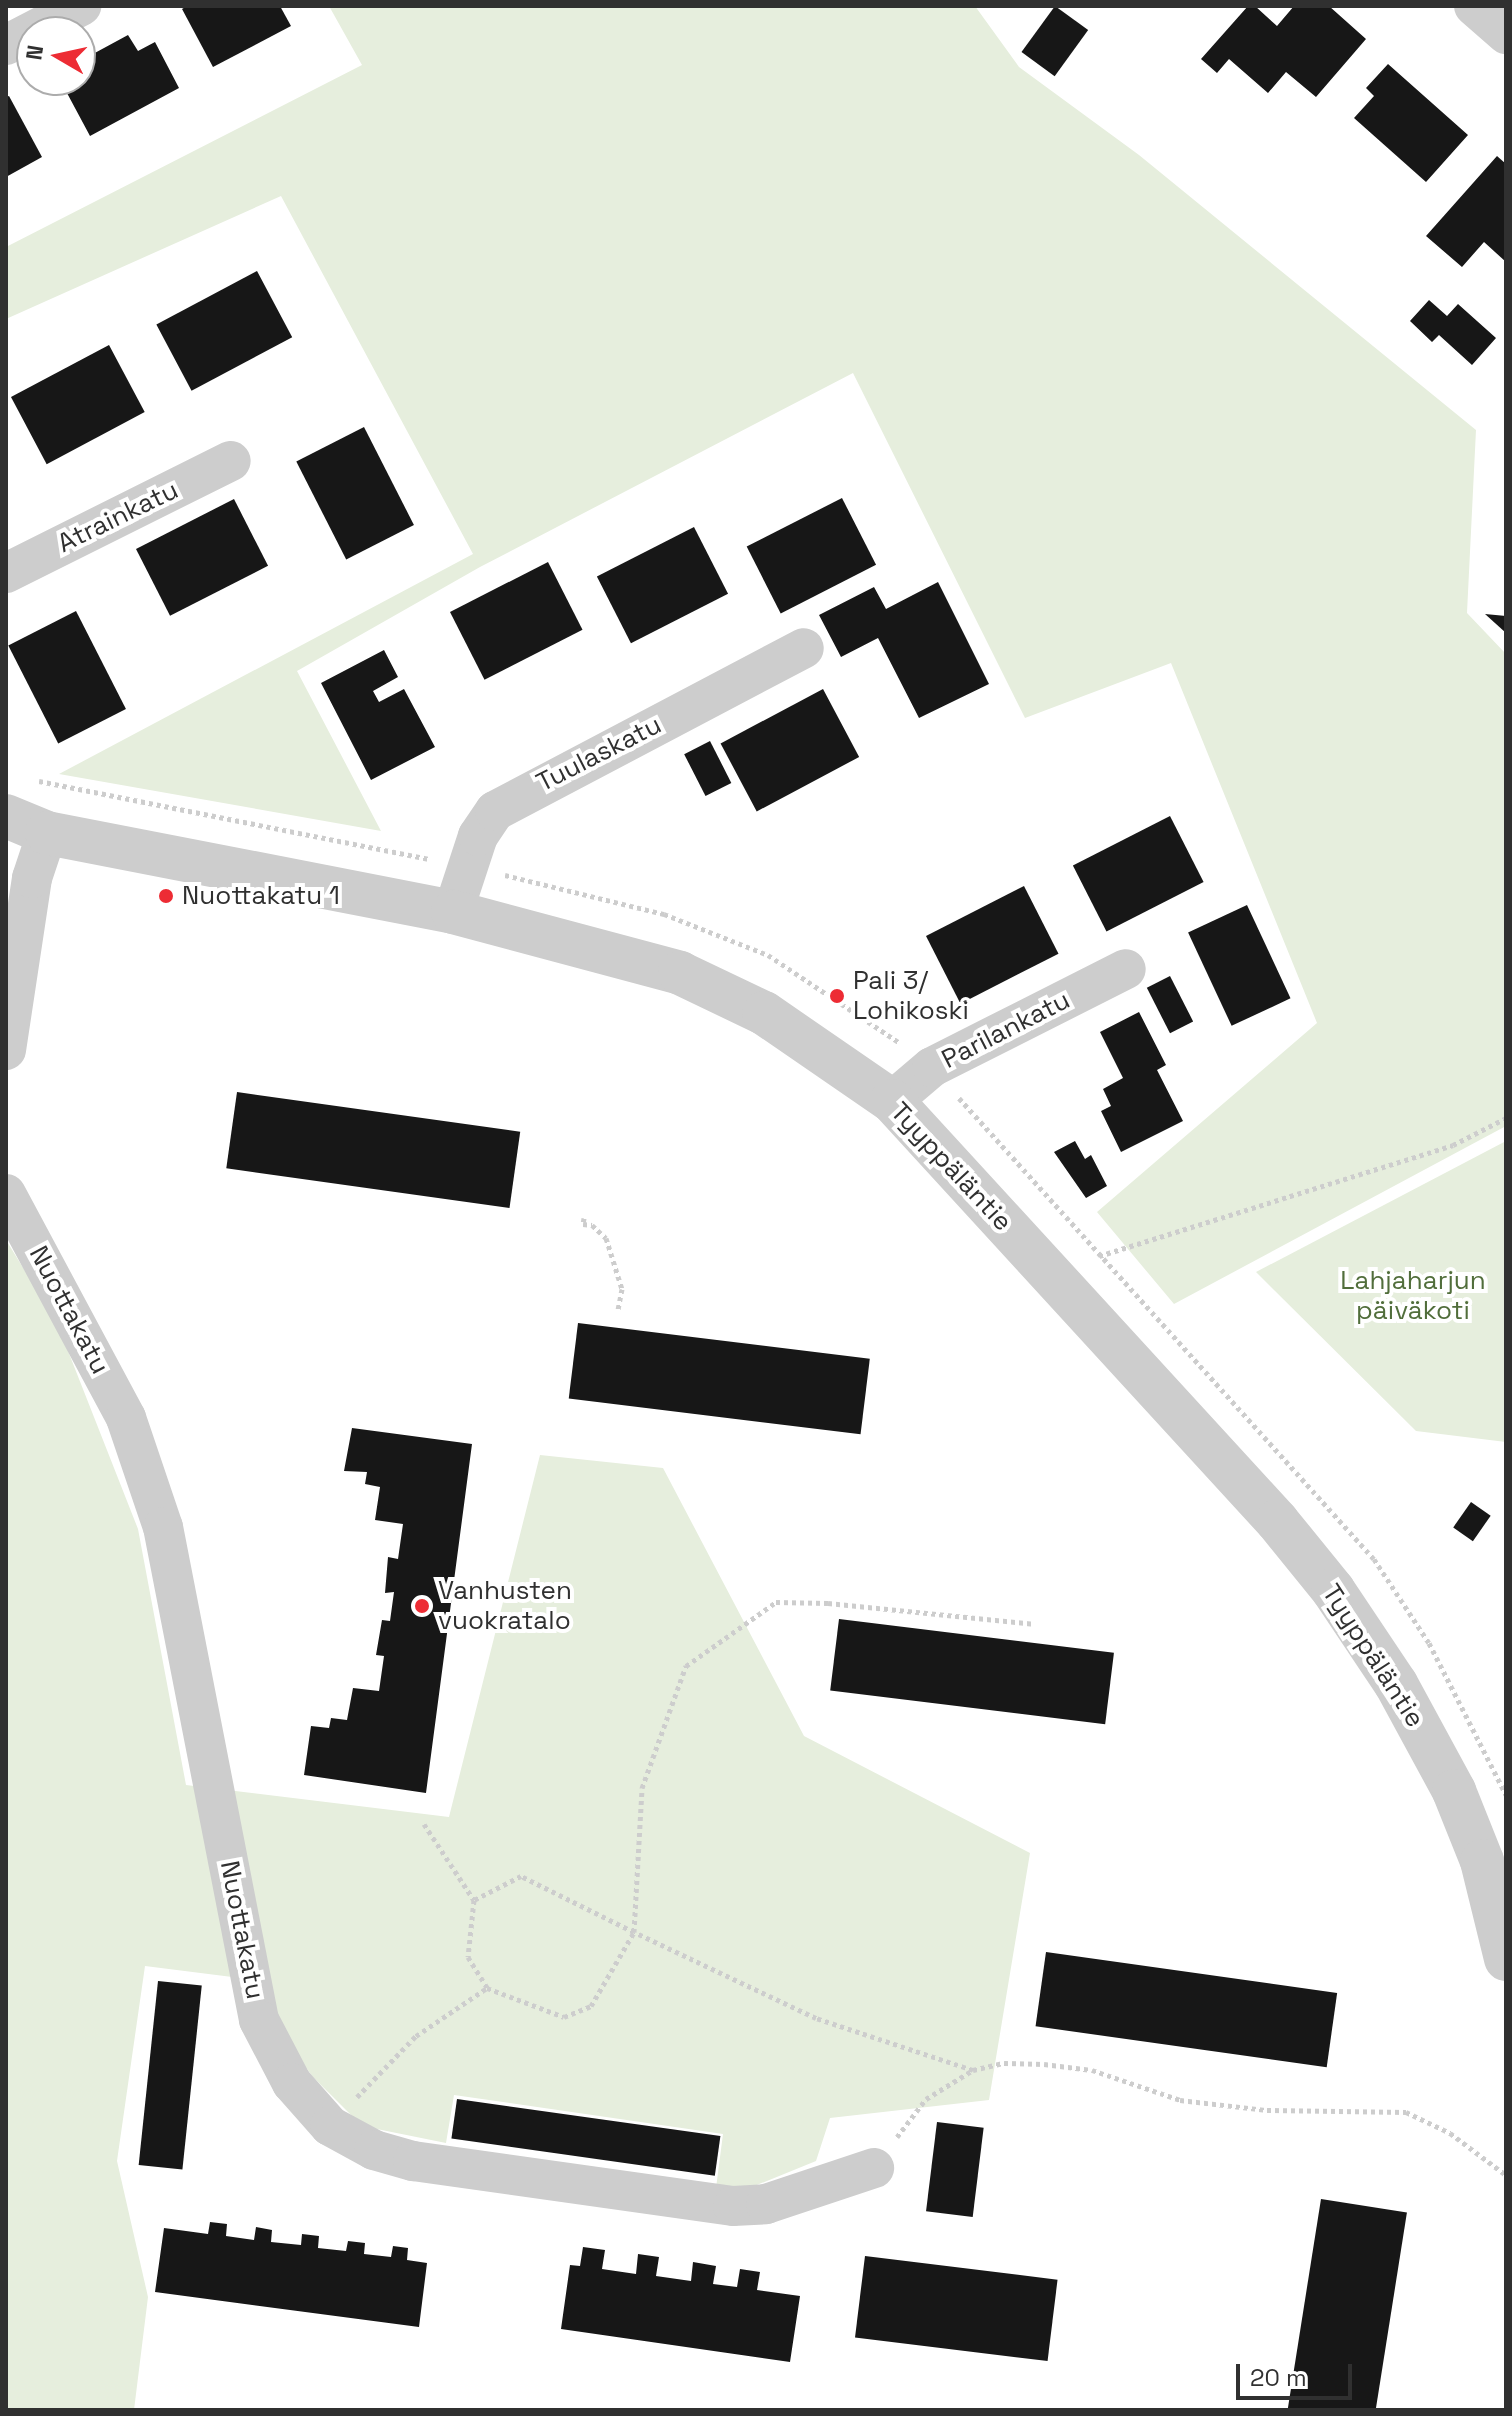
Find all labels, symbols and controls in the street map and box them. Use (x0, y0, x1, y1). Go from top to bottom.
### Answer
north arrow (16, 16, 96, 96)
text: N (19, 43, 49, 62)
street label: Atrainkatu (53, 474, 183, 560)
street label: Tuulaskatu (531, 709, 667, 799)
place label: Nuottakatu 1 (182, 880, 340, 912)
marker: Nuottakatu 1 (157, 887, 175, 905)
place label: Pali 3/ Lohikoski (853, 965, 969, 1026)
street label: Parilankatu (937, 984, 1075, 1076)
marker: Pali 3/ Lohikoski (828, 987, 846, 1005)
street label: Tyyppäläntie (884, 1096, 1018, 1238)
street label: Nuottakatu (22, 1241, 116, 1379)
park label: Lahjaharjun päiväkoti (1340, 1265, 1486, 1326)
place label: Vanhusten vuokratalo (438, 1575, 572, 1636)
street label: Tyyppäläntie (1315, 1579, 1431, 1733)
marker: Vanhusten vuokratalo (413, 1597, 431, 1615)
street label: Nuottakatu (213, 1858, 271, 2002)
scale bar (1240, 2348, 1356, 2398)
text: 20 m (1250, 2362, 1307, 2393)

